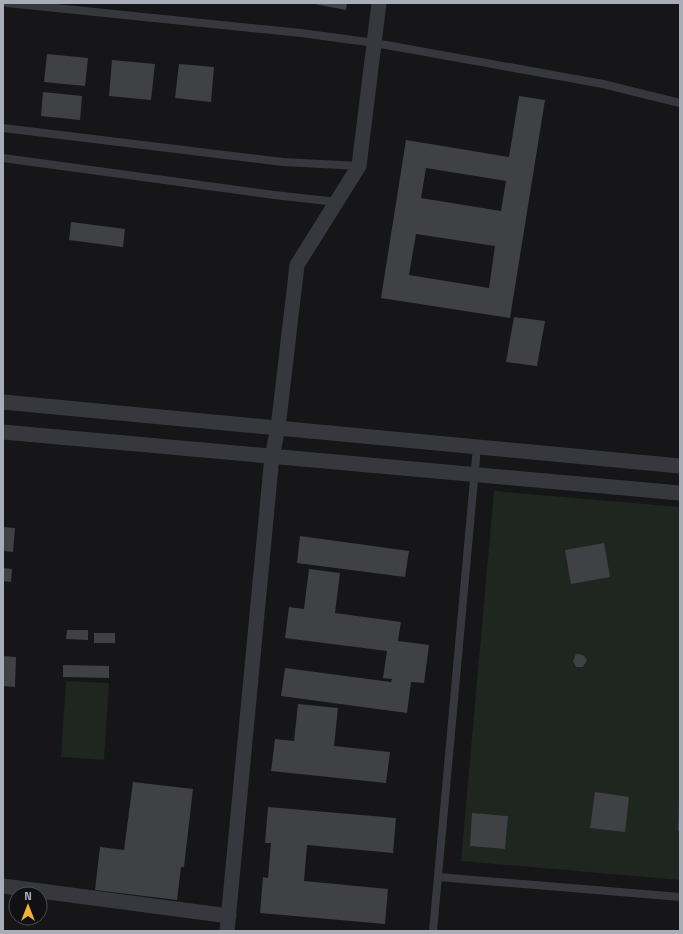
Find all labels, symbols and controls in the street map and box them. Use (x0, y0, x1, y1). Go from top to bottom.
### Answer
north arrow (8, 886, 48, 926)
text: N (24, 888, 32, 904)

